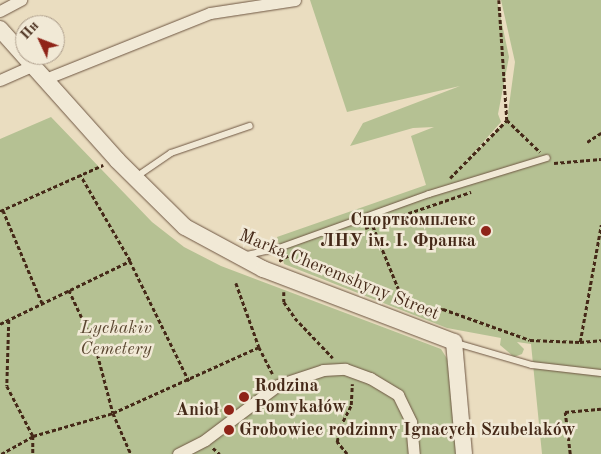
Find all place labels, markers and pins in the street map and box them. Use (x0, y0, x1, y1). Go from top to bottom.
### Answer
place label: Спорткомплекс ЛНУ ім. І. Франка (320, 210, 476, 252)
marker: Спорткомплекс ЛНУ ім. І. Франка (480, 225, 492, 237)
place label: Rodzina Pomykałów (254, 376, 346, 418)
marker: Rodzina Pomykałów (238, 391, 250, 403)
place label: Anioł (175, 399, 219, 421)
marker: Anioł (223, 404, 235, 416)
place label: Grobowiec rodzinny Ignacych Szubelaków (239, 419, 575, 441)
marker: Grobowiec rodzinny Ignacych Szubelaków (223, 424, 235, 436)

